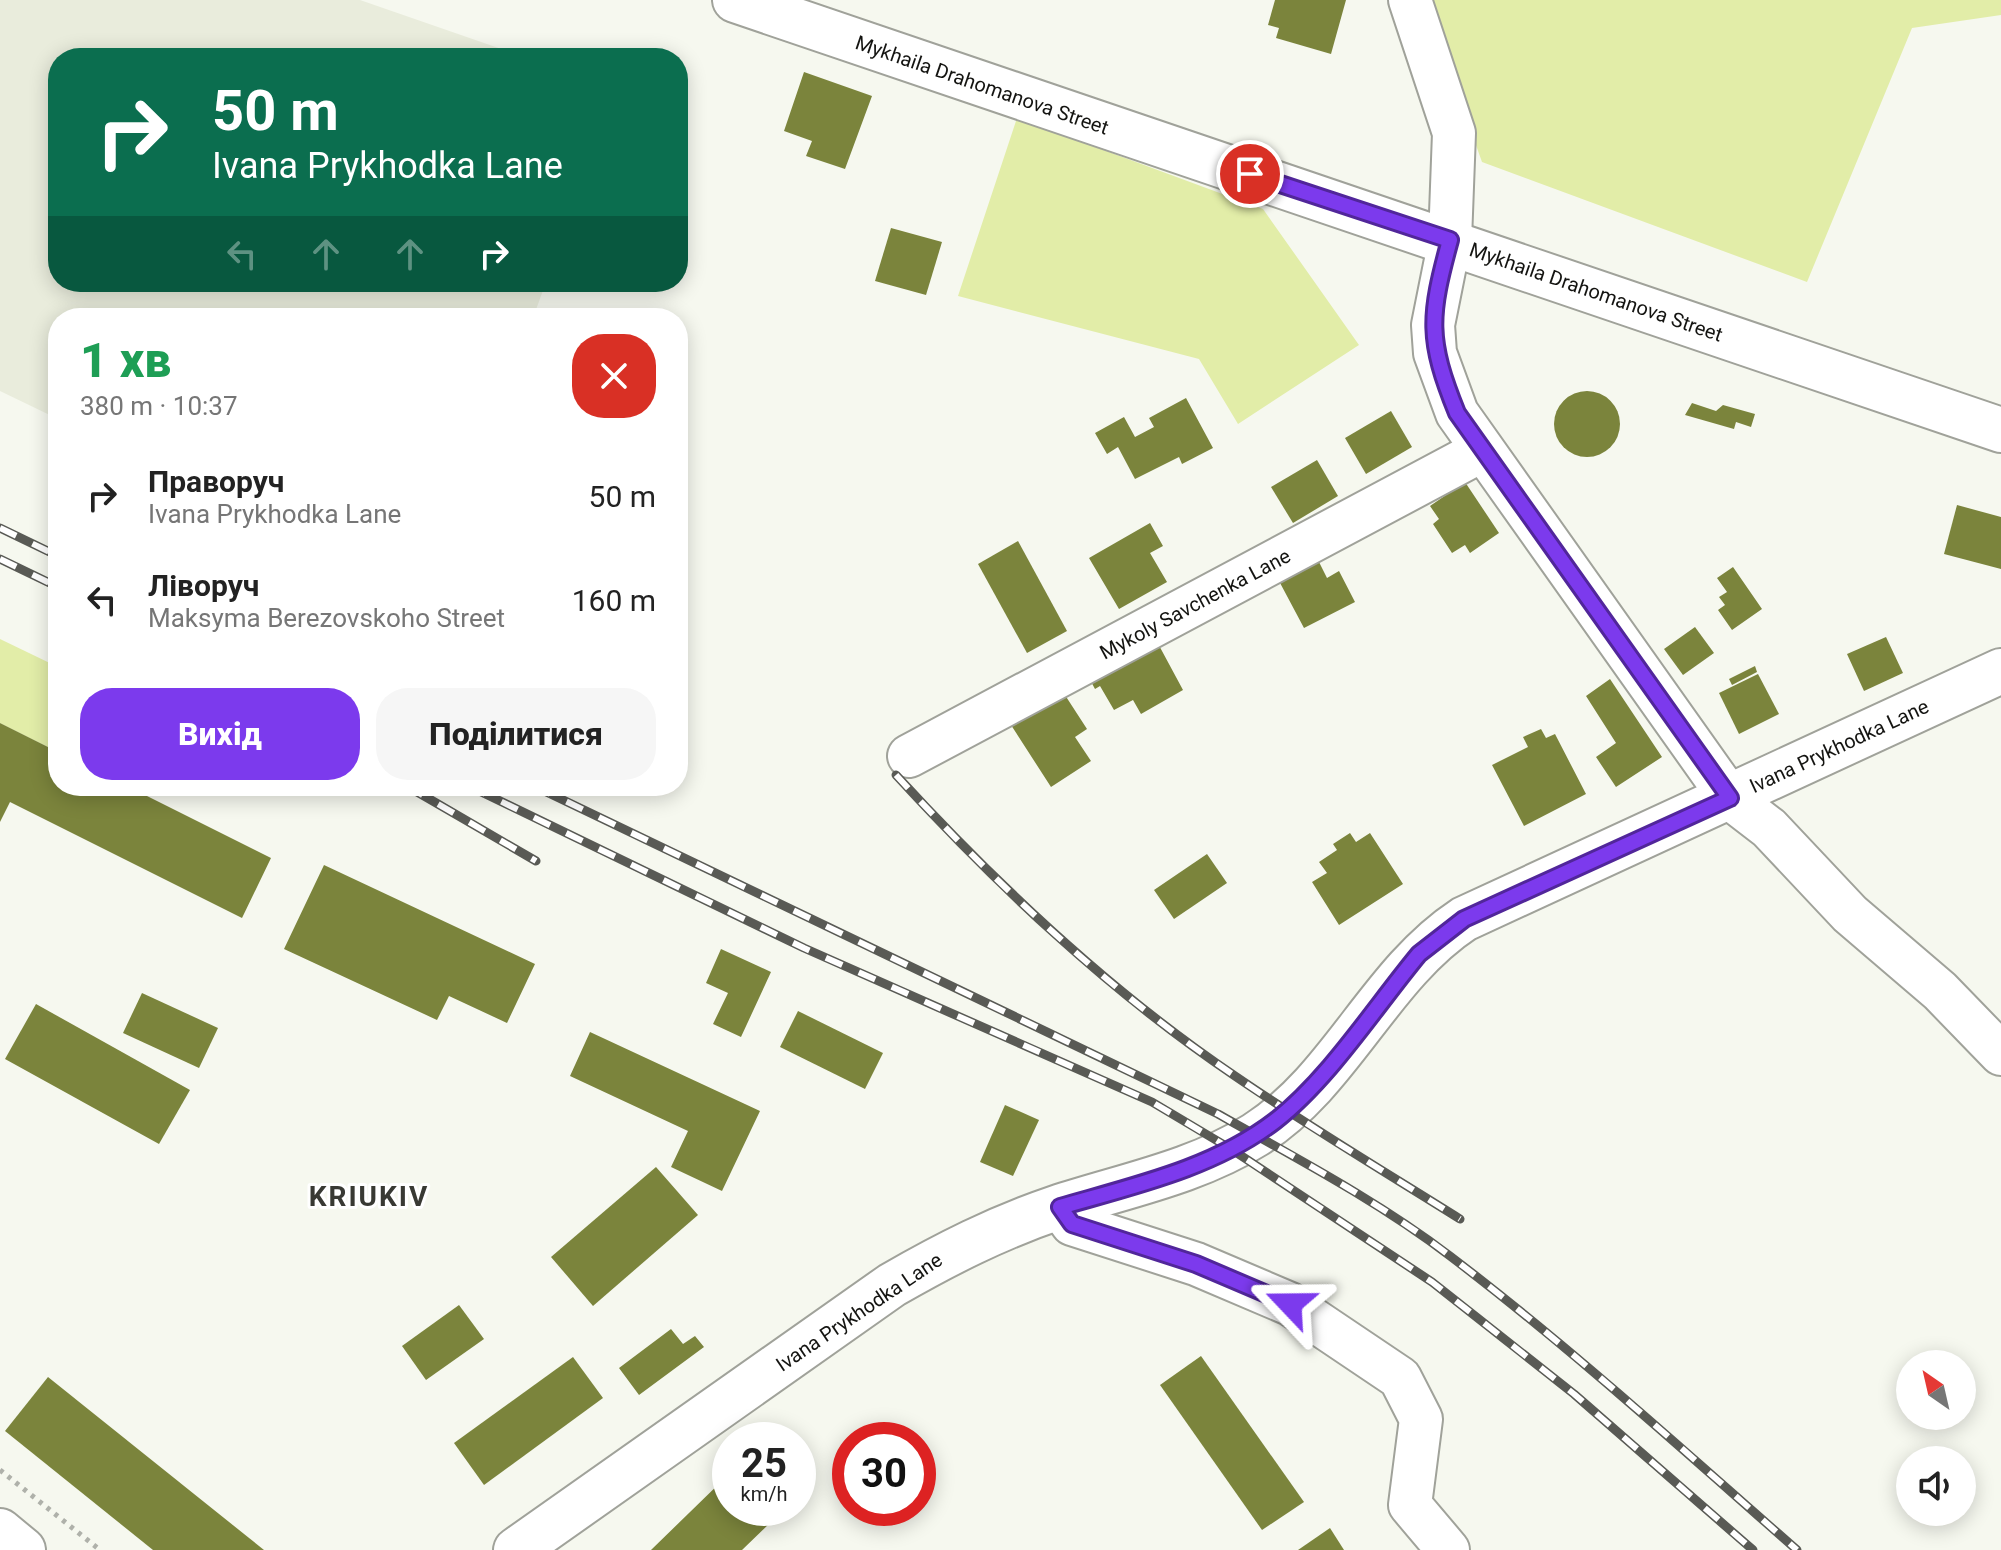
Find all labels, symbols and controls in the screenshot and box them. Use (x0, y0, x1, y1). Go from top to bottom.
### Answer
street label: Mykhaila Drahomanova Street (852, 30, 1112, 140)
text: 50 m (212, 78, 339, 144)
icon: right (80, 80, 184, 184)
pin (1216, 140, 1284, 208)
text: Ivana Prykhodka Lane (212, 145, 563, 187)
icon: arrive (1228, 152, 1272, 196)
icon: left (220, 232, 264, 276)
icon: ahead (304, 232, 348, 276)
icon: ahead (388, 232, 432, 276)
icon: right (472, 232, 516, 276)
street label: Mykhaila Drahomanova Street (1466, 237, 1726, 347)
text: 1 хв (80, 332, 171, 389)
button: close (572, 334, 656, 418)
text: 380 m · 10:37 (80, 391, 238, 421)
text: Праворуч (148, 464, 284, 499)
icon: right (80, 474, 124, 518)
text: 50 m (589, 479, 656, 514)
text: Ivana Prykhodka Lane (148, 499, 401, 529)
street label: Mykoly Savchenka Lane (1096, 544, 1294, 664)
text: Ліворуч (148, 568, 259, 603)
icon: left (80, 578, 124, 622)
text: 160 m (572, 583, 656, 618)
text: Maksyma Berezovskoho Street (148, 603, 505, 633)
button: Вихід (80, 688, 360, 780)
button: Поділитися (376, 688, 656, 780)
street label: Ivana Prykhodka Lane (1746, 694, 1932, 798)
district label: KRIUKIV (309, 1180, 429, 1213)
street label: Ivana Prykhodka Lane (771, 1248, 947, 1376)
position arrow (1248, 1262, 1332, 1346)
north arrow (1896, 1350, 1976, 1430)
map controls (1896, 1350, 1976, 1526)
speed limit sign: 30 (832, 1422, 936, 1526)
text: 25 (741, 1440, 787, 1487)
button: sound (1896, 1446, 1976, 1526)
text: km/h (741, 1482, 787, 1506)

